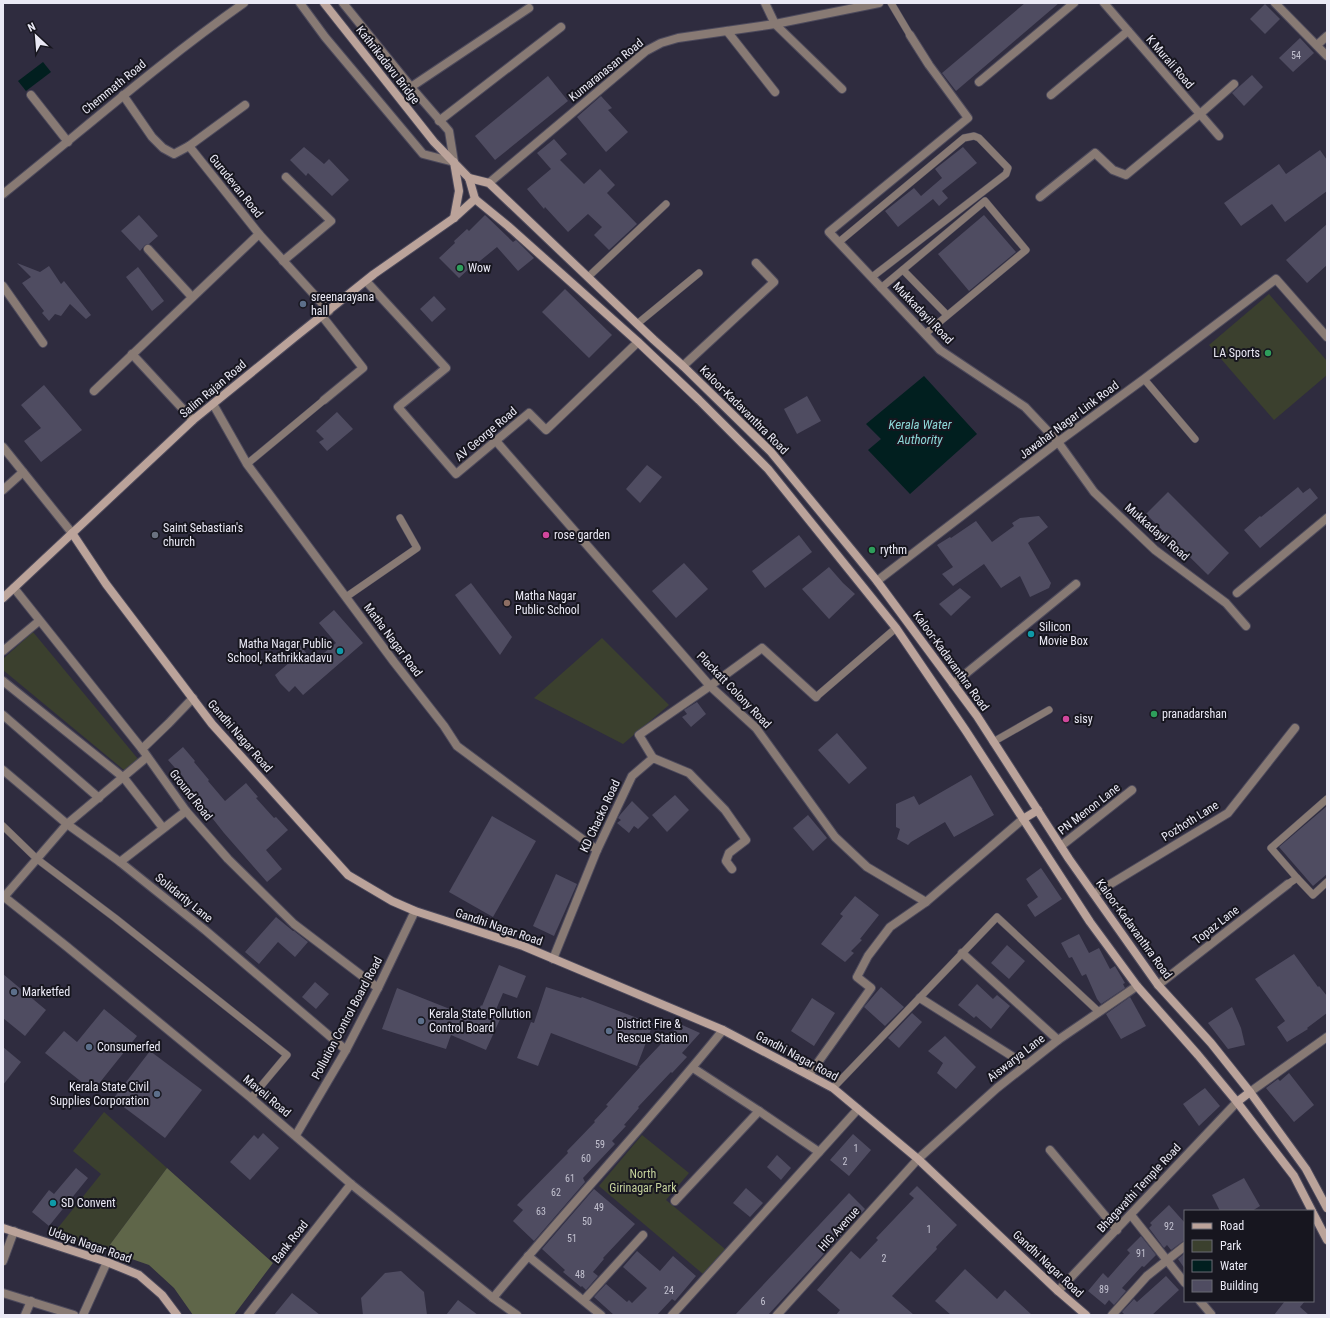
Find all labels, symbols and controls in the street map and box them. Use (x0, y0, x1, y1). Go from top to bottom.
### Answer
north arrow (16, 16, 56, 56)
text: N (26, 20, 38, 35)
street label: Kathrikadavu Bridge (353, 23, 423, 107)
street label: K Murali Road (1143, 33, 1197, 91)
street label: Kumaranasan Road (566, 36, 646, 104)
house number: 54 (1291, 50, 1301, 61)
street label: Chemmath Road (79, 57, 149, 117)
street label: Gurudevan Road (206, 152, 266, 220)
place label: Wow (468, 261, 491, 275)
marker: Wow (455, 263, 465, 273)
street label: Mukkadayil Road (890, 279, 956, 347)
place label: sreenarayana hall (311, 290, 374, 318)
marker: sreenarayana hall (298, 299, 308, 309)
place label: LA Sports (1213, 346, 1260, 360)
marker: LA Sports (1263, 348, 1273, 358)
street label: Salim Rajan Road (177, 357, 249, 421)
street label: Kaloor-Kadavanthra Road (697, 363, 791, 457)
street label: Jawahar Nagar Link Road (1017, 378, 1122, 462)
street label: AV George Road (452, 404, 520, 464)
water label: Kerala Water Authority (888, 417, 953, 447)
street label: Mukkadayil Road (1122, 500, 1192, 564)
place label: Saint Sebastian's church (163, 521, 243, 549)
place label: rose garden (554, 528, 610, 542)
marker: Saint Sebastian's church (150, 530, 160, 540)
marker: rose garden (541, 530, 551, 540)
place label: rythm (880, 543, 907, 557)
marker: rythm (867, 545, 877, 555)
place label: Matha Nagar Public School (515, 589, 580, 617)
marker: Matha Nagar Public School (502, 598, 512, 608)
street label: Matha Nagar Road (361, 601, 425, 679)
street label: Kaloor-Kadavanthra Road (910, 609, 992, 714)
place label: Silicon Movie Box (1039, 620, 1088, 648)
marker: Silicon Movie Box (1026, 629, 1036, 639)
place label: Matha Nagar Public School, Kathrikkadavu (227, 637, 332, 665)
marker: Matha Nagar Public School, Kathrikkadavu (335, 646, 345, 656)
street label: Plackatt Colony Road (694, 649, 774, 731)
street label: Gandhi Nagar Road (205, 697, 275, 775)
place label: pranadarshan (1162, 707, 1227, 721)
marker: pranadarshan (1149, 709, 1159, 719)
place label: sisy (1074, 712, 1093, 726)
marker: sisy (1061, 714, 1071, 724)
street label: Ground Road (167, 767, 215, 823)
street label: KD Chacko Road (577, 778, 623, 854)
street label: PN Menon Lane (1055, 780, 1123, 838)
street label: Pozhoth Lane (1159, 798, 1221, 844)
street label: Solidarity Lane (152, 871, 216, 926)
street label: Kaloor-Kadavanthra Road (1093, 877, 1175, 982)
street label: Topaz Lane (1190, 903, 1242, 947)
street label: Gandhi Nagar Road (454, 906, 544, 948)
street label: Pollution Control Board Road (309, 954, 385, 1082)
place label: Marketfed (22, 985, 70, 999)
marker: Marketfed (9, 987, 19, 997)
place label: Kerala State Pollution Control Board (429, 1007, 531, 1035)
marker: Kerala State Pollution Control Board (416, 1016, 426, 1026)
place label: District Fire & Rescue Station (617, 1017, 688, 1045)
marker: District Fire & Rescue Station (604, 1026, 614, 1036)
street label: Gandhi Nagar Road (753, 1028, 841, 1084)
street label: Aiswarya Lane (985, 1031, 1048, 1085)
place label: Consumerfed (97, 1040, 161, 1054)
marker: Consumerfed (84, 1042, 94, 1052)
street label: Maveli Road (240, 1072, 294, 1120)
place label: Kerala State Civil Supplies Corporation (50, 1080, 149, 1108)
marker: Kerala State Civil Supplies Corporation (152, 1089, 162, 1099)
house number: 59 (595, 1139, 605, 1150)
street label: Bhagavathi Temple Road (1094, 1141, 1184, 1235)
house number: 1 (854, 1143, 858, 1154)
house number: 60 (581, 1153, 591, 1164)
house number: 2 (843, 1156, 848, 1167)
park label: North Girinagar Park (609, 1167, 677, 1195)
house number: 61 (565, 1173, 575, 1184)
house number: 62 (551, 1187, 561, 1198)
place label: SD Convent (61, 1196, 116, 1210)
marker: SD Convent (48, 1198, 58, 1208)
house number: 49 (594, 1202, 604, 1213)
street label: HIG Avenue (815, 1204, 863, 1254)
house number: 63 (536, 1206, 546, 1217)
legend (1184, 1210, 1314, 1302)
house number: 50 (582, 1216, 592, 1227)
street label: Bank Road (269, 1218, 311, 1266)
text: Road (1220, 1219, 1244, 1233)
house number: 92 (1164, 1221, 1174, 1232)
street label: Udaya Nagar Road (47, 1224, 134, 1266)
house number: 1 (927, 1224, 931, 1235)
street label: Gandhi Nagar Road (1010, 1228, 1086, 1300)
house number: 51 (567, 1233, 577, 1244)
text: Park (1220, 1239, 1242, 1253)
house number: 91 (1136, 1248, 1146, 1259)
house number: 2 (882, 1253, 887, 1264)
text: Water (1220, 1259, 1248, 1273)
house number: 48 (575, 1269, 585, 1280)
text: Building (1220, 1279, 1258, 1293)
house number: 89 (1099, 1284, 1109, 1295)
house number: 24 (664, 1285, 674, 1296)
house number: 6 (761, 1296, 766, 1307)

